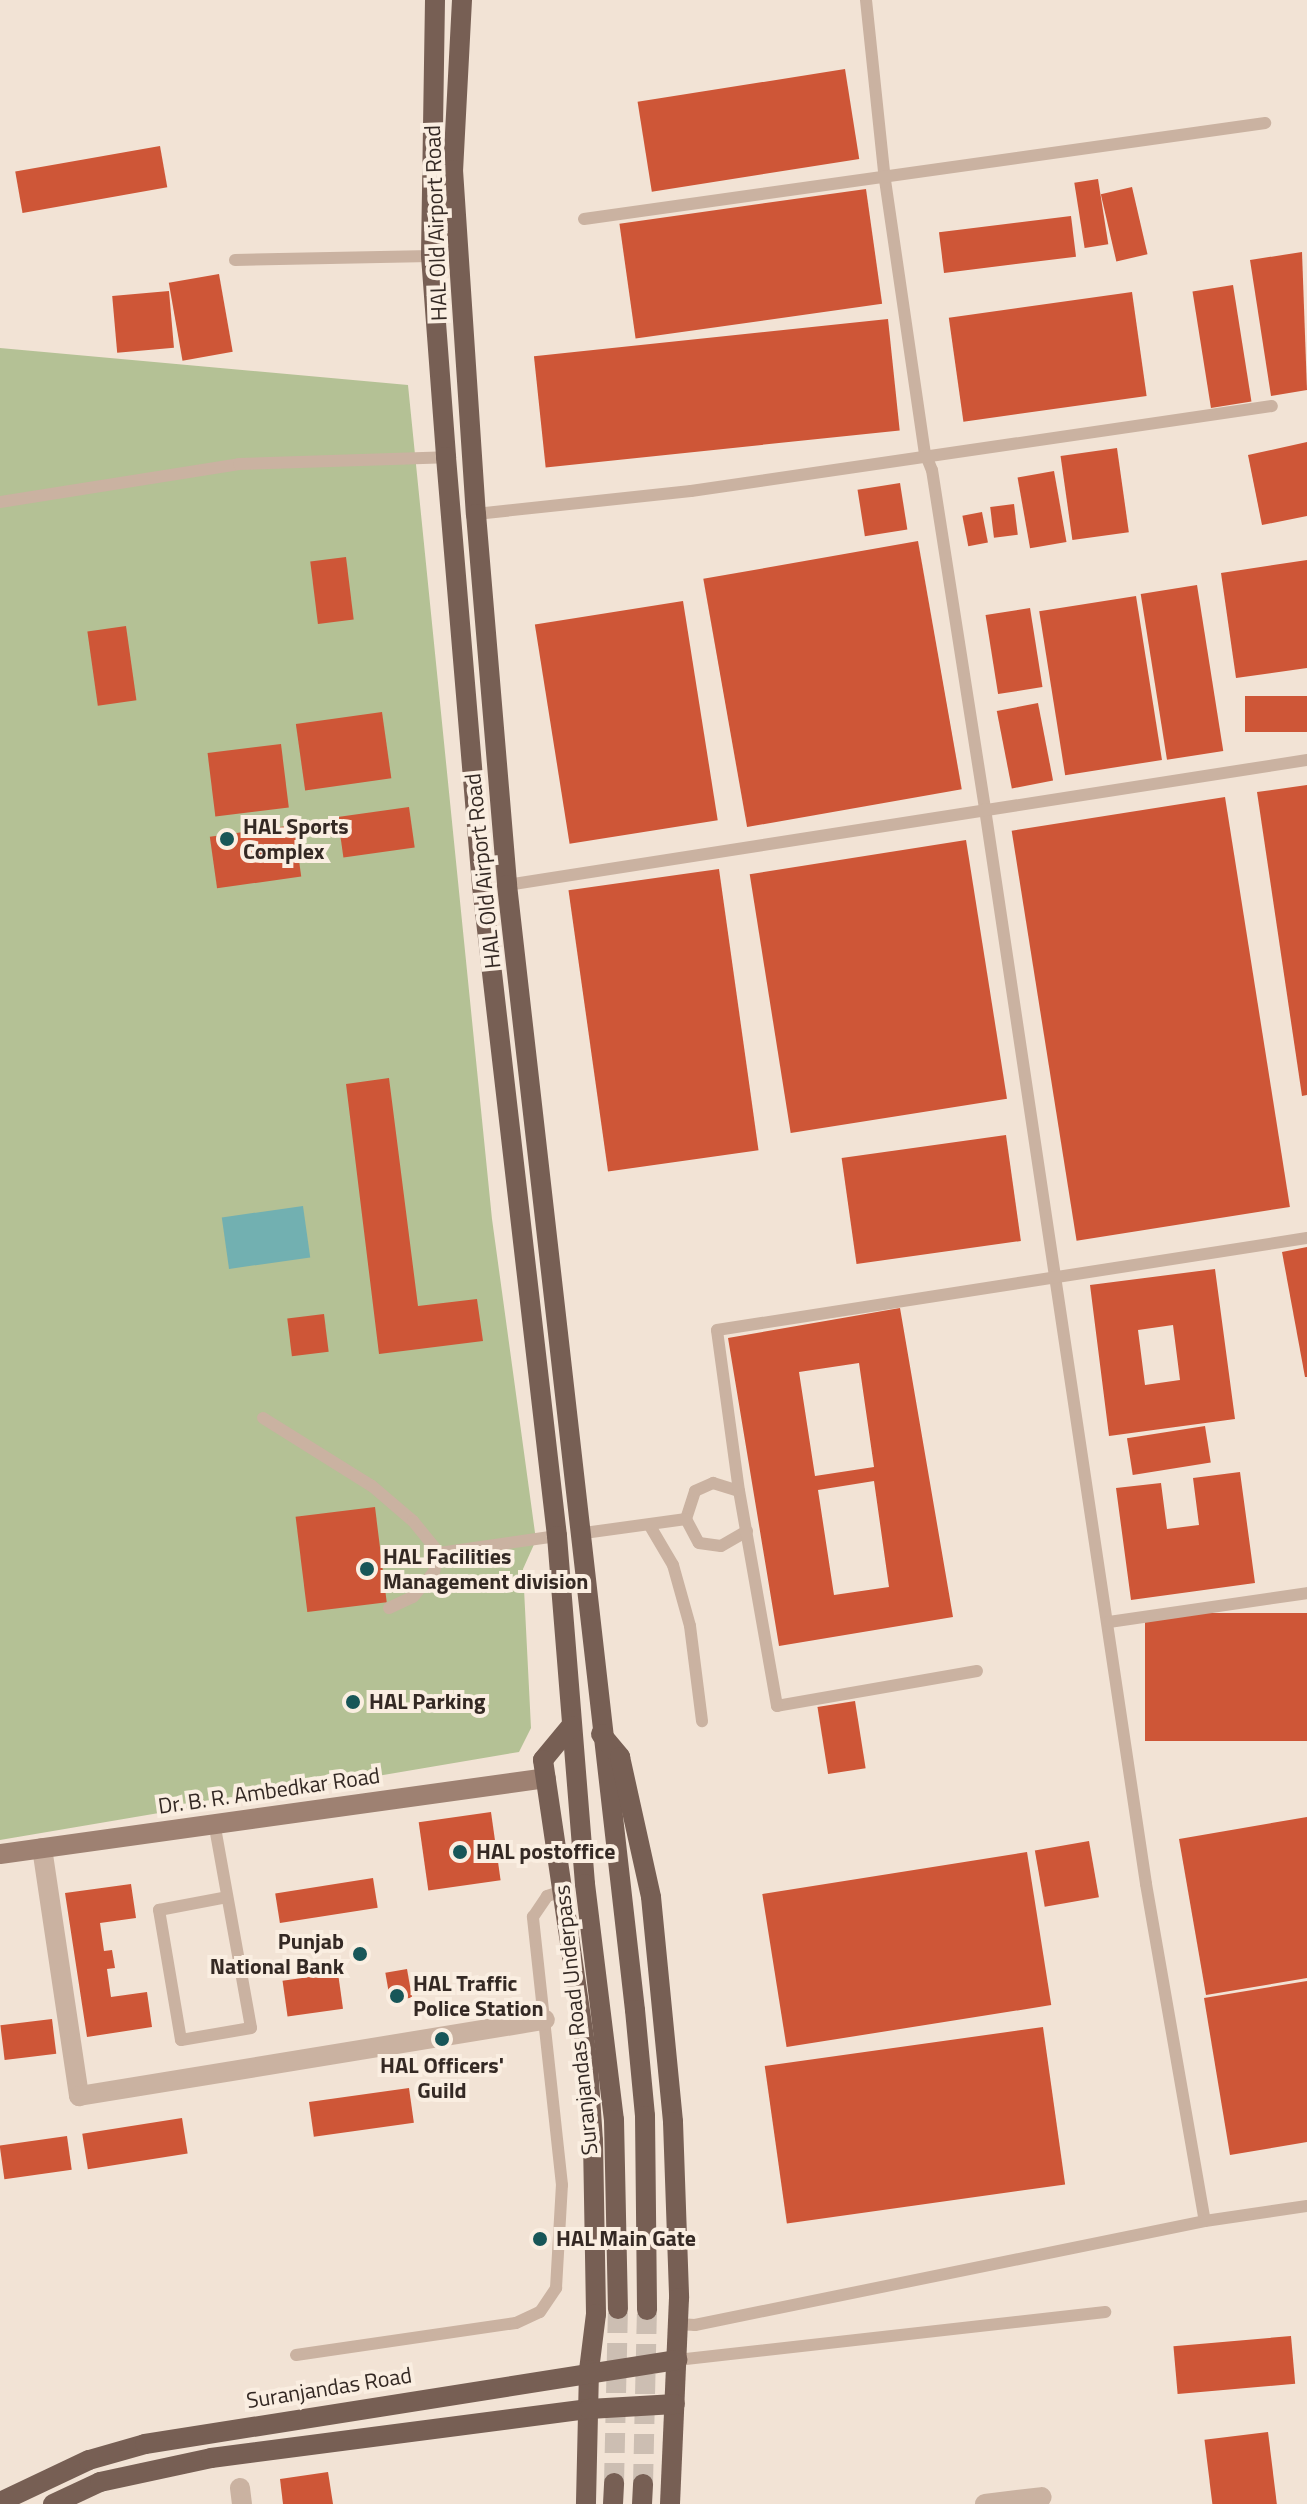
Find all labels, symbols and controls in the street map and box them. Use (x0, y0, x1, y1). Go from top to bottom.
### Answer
street label: HAL Old Airport Road (419, 125, 453, 321)
street label: HAL Old Airport Road (460, 772, 506, 970)
place label: HAL Sports Complex (243, 813, 349, 864)
marker: HAL Sports Complex (218, 830, 236, 848)
place label: HAL Facilities Management division (383, 1543, 589, 1594)
marker: HAL Facilities Management division (358, 1560, 376, 1578)
place label: HAL Parking (369, 1689, 486, 1715)
marker: HAL Parking (344, 1693, 362, 1711)
street label: Dr. B. R. Ambedkar Road (156, 1762, 382, 1820)
place label: HAL postoffice (476, 1839, 615, 1865)
marker: HAL postoffice (451, 1843, 469, 1861)
street label: Suranjandas Road Underpass (549, 1884, 603, 2156)
place label: Punjab National Bank (210, 1928, 344, 1980)
marker: Punjab National Bank (351, 1945, 369, 1963)
place label: HAL Traffic Police Station (413, 1970, 544, 2022)
marker: HAL Traffic Police Station (388, 1987, 406, 2005)
marker: HAL Officers' Guild (433, 2030, 451, 2048)
place label: HAL Officers' Guild (380, 2052, 504, 2104)
place label: HAL Main Gate (556, 2226, 696, 2252)
marker: HAL Main Gate (531, 2230, 549, 2248)
street label: Suranjandas Road (244, 2362, 414, 2414)

